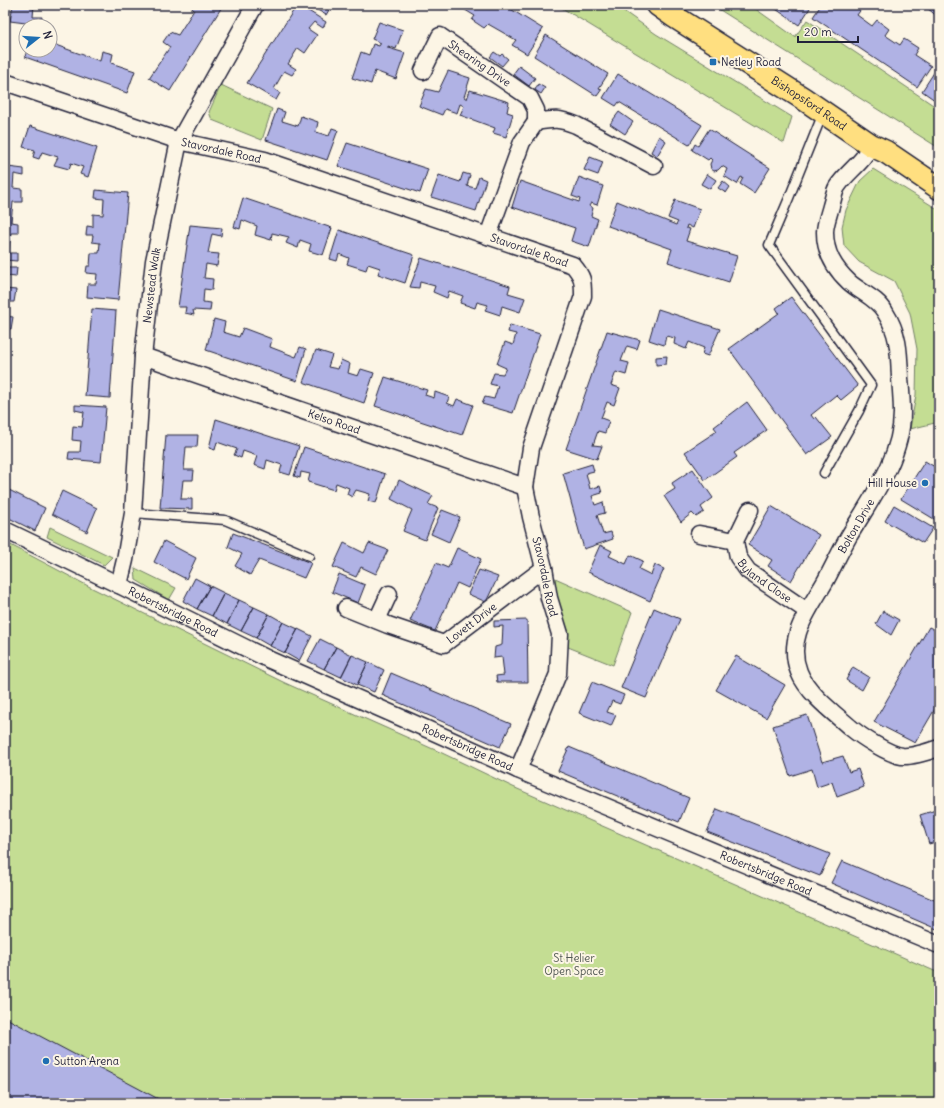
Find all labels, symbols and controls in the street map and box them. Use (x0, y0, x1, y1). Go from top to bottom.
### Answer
north arrow (18, 18, 58, 58)
scale bar (798, 18, 858, 44)
text: 20 m (804, 24, 832, 39)
text: N (40, 29, 55, 41)
street label: Shearing Drive (446, 37, 514, 90)
place label: Netley Road (721, 55, 782, 69)
marker: Netley Road (708, 57, 718, 67)
street label: Bishopsford Road (769, 73, 850, 133)
street label: Stavordale Road (180, 135, 263, 166)
street label: Stavordale Road (488, 230, 571, 270)
street label: Newstead Walk (140, 246, 164, 324)
street label: Kelso Road (306, 406, 363, 437)
place label: Hill House (868, 476, 917, 490)
marker: Hill House (920, 478, 930, 488)
street label: Bolton Drive (835, 496, 877, 556)
street label: Stavordale Road (529, 535, 561, 619)
street label: Byland Close (735, 556, 794, 606)
street label: Robertsbridge Road (126, 584, 221, 640)
street label: Lovett Drive (444, 599, 499, 647)
street label: Robertsbridge Road (420, 721, 516, 774)
street label: Robertsbridge Road (718, 848, 815, 899)
park label: St Helier Open Space (544, 951, 604, 978)
place label: Sutton Arena (54, 1054, 119, 1068)
marker: Sutton Arena (41, 1056, 51, 1066)

